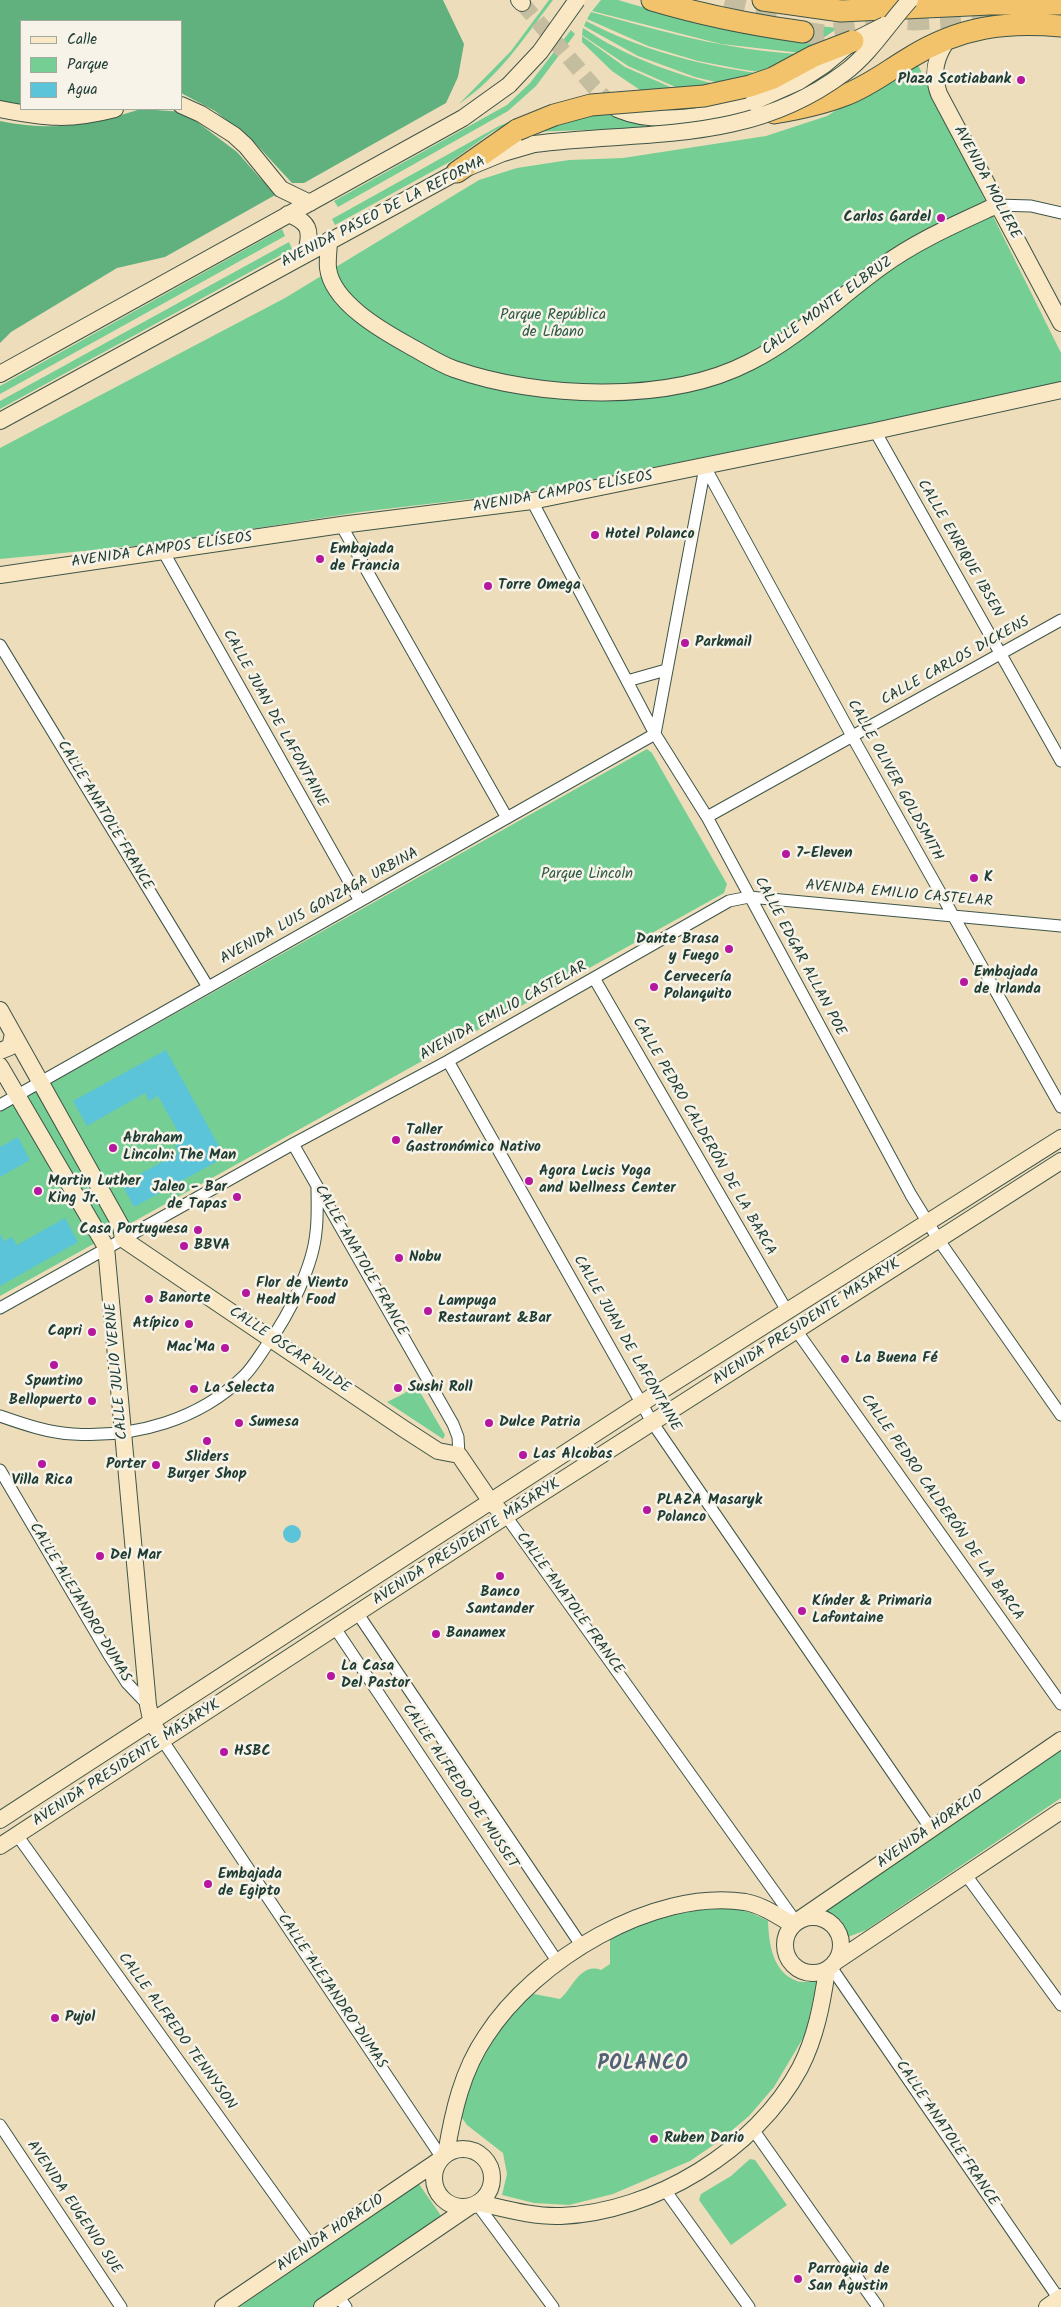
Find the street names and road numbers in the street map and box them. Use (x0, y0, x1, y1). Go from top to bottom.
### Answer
street label: AVENIDA MOLIERE (949, 123, 1023, 243)
street label: AVENIDA PASEO DE LA REFORMA (279, 154, 489, 272)
street label: CALLE MONTE ELBRUZ (759, 254, 897, 360)
street label: AVENIDA CAMPOS ELÍSEOS (472, 468, 654, 518)
street label: CALLE ENRIQUE IBSEN (912, 477, 1006, 621)
street label: AVENIDA CAMPOS ELÍSEOS (71, 529, 253, 573)
street label: CALLE CARLOS DICKENS (879, 614, 1033, 710)
street label: CALLE JUAN DE LAFONTAINE (218, 627, 330, 811)
street label: CALLE OLIVER GOLDSMITH (842, 697, 946, 865)
street label: CALLE ANATOLE FRANCE (52, 738, 156, 894)
street label: AVENIDA LUIS GONZAGA URBINA (218, 845, 422, 969)
street label: CALLE EDGAR ALLAN POE (749, 874, 849, 1040)
street label: AVENIDA EMILIO CASTELAR (805, 878, 993, 912)
street label: AVENIDA EMILIO CASTELAR (418, 959, 590, 1065)
street label: CALLE PEDRO CALDERÓN DE LA BARCA (627, 1015, 779, 1259)
street label: CALLE ANATOLE FRANCE (309, 1182, 411, 1340)
street label: CALLE JUAN DE LAFONTAINE (568, 1253, 684, 1435)
street label: AVENIDA PRESIDENTE MASARYK (710, 1256, 904, 1390)
street label: CALLE JULIO VERNE (103, 1302, 133, 1440)
street label: CALLE OSCAR WILDE (225, 1304, 353, 1398)
street label: CALLE PEDRO CALDERÓN DE LA BARCA (856, 1391, 1026, 1625)
street label: AVENIDA PRESIDENTE MASARYK (370, 1476, 564, 1610)
street label: CALLE ALEJANDRO DUMAS (24, 1520, 134, 1686)
street label: CALLE ANATOLE FRANCE (511, 1529, 627, 1679)
street label: AVENIDA PRESIDENTE MASARYK (30, 1697, 224, 1831)
street label: CALLE ALFREDO DE MUSSET (397, 1701, 521, 1873)
street label: AVENIDA HORACIO (874, 1787, 988, 1873)
street label: CALLE ALEJANDRO DUMAS (272, 1911, 390, 2073)
street label: CALLE ALFREDO TENNYSON (113, 1950, 239, 2114)
street label: CALLE ANATOLE FRANCE (891, 2058, 1001, 2210)
street label: AVENIDA EUGENIO SUE (22, 2138, 124, 2278)
street label: AVENIDA HORACIO (274, 2191, 388, 2277)

